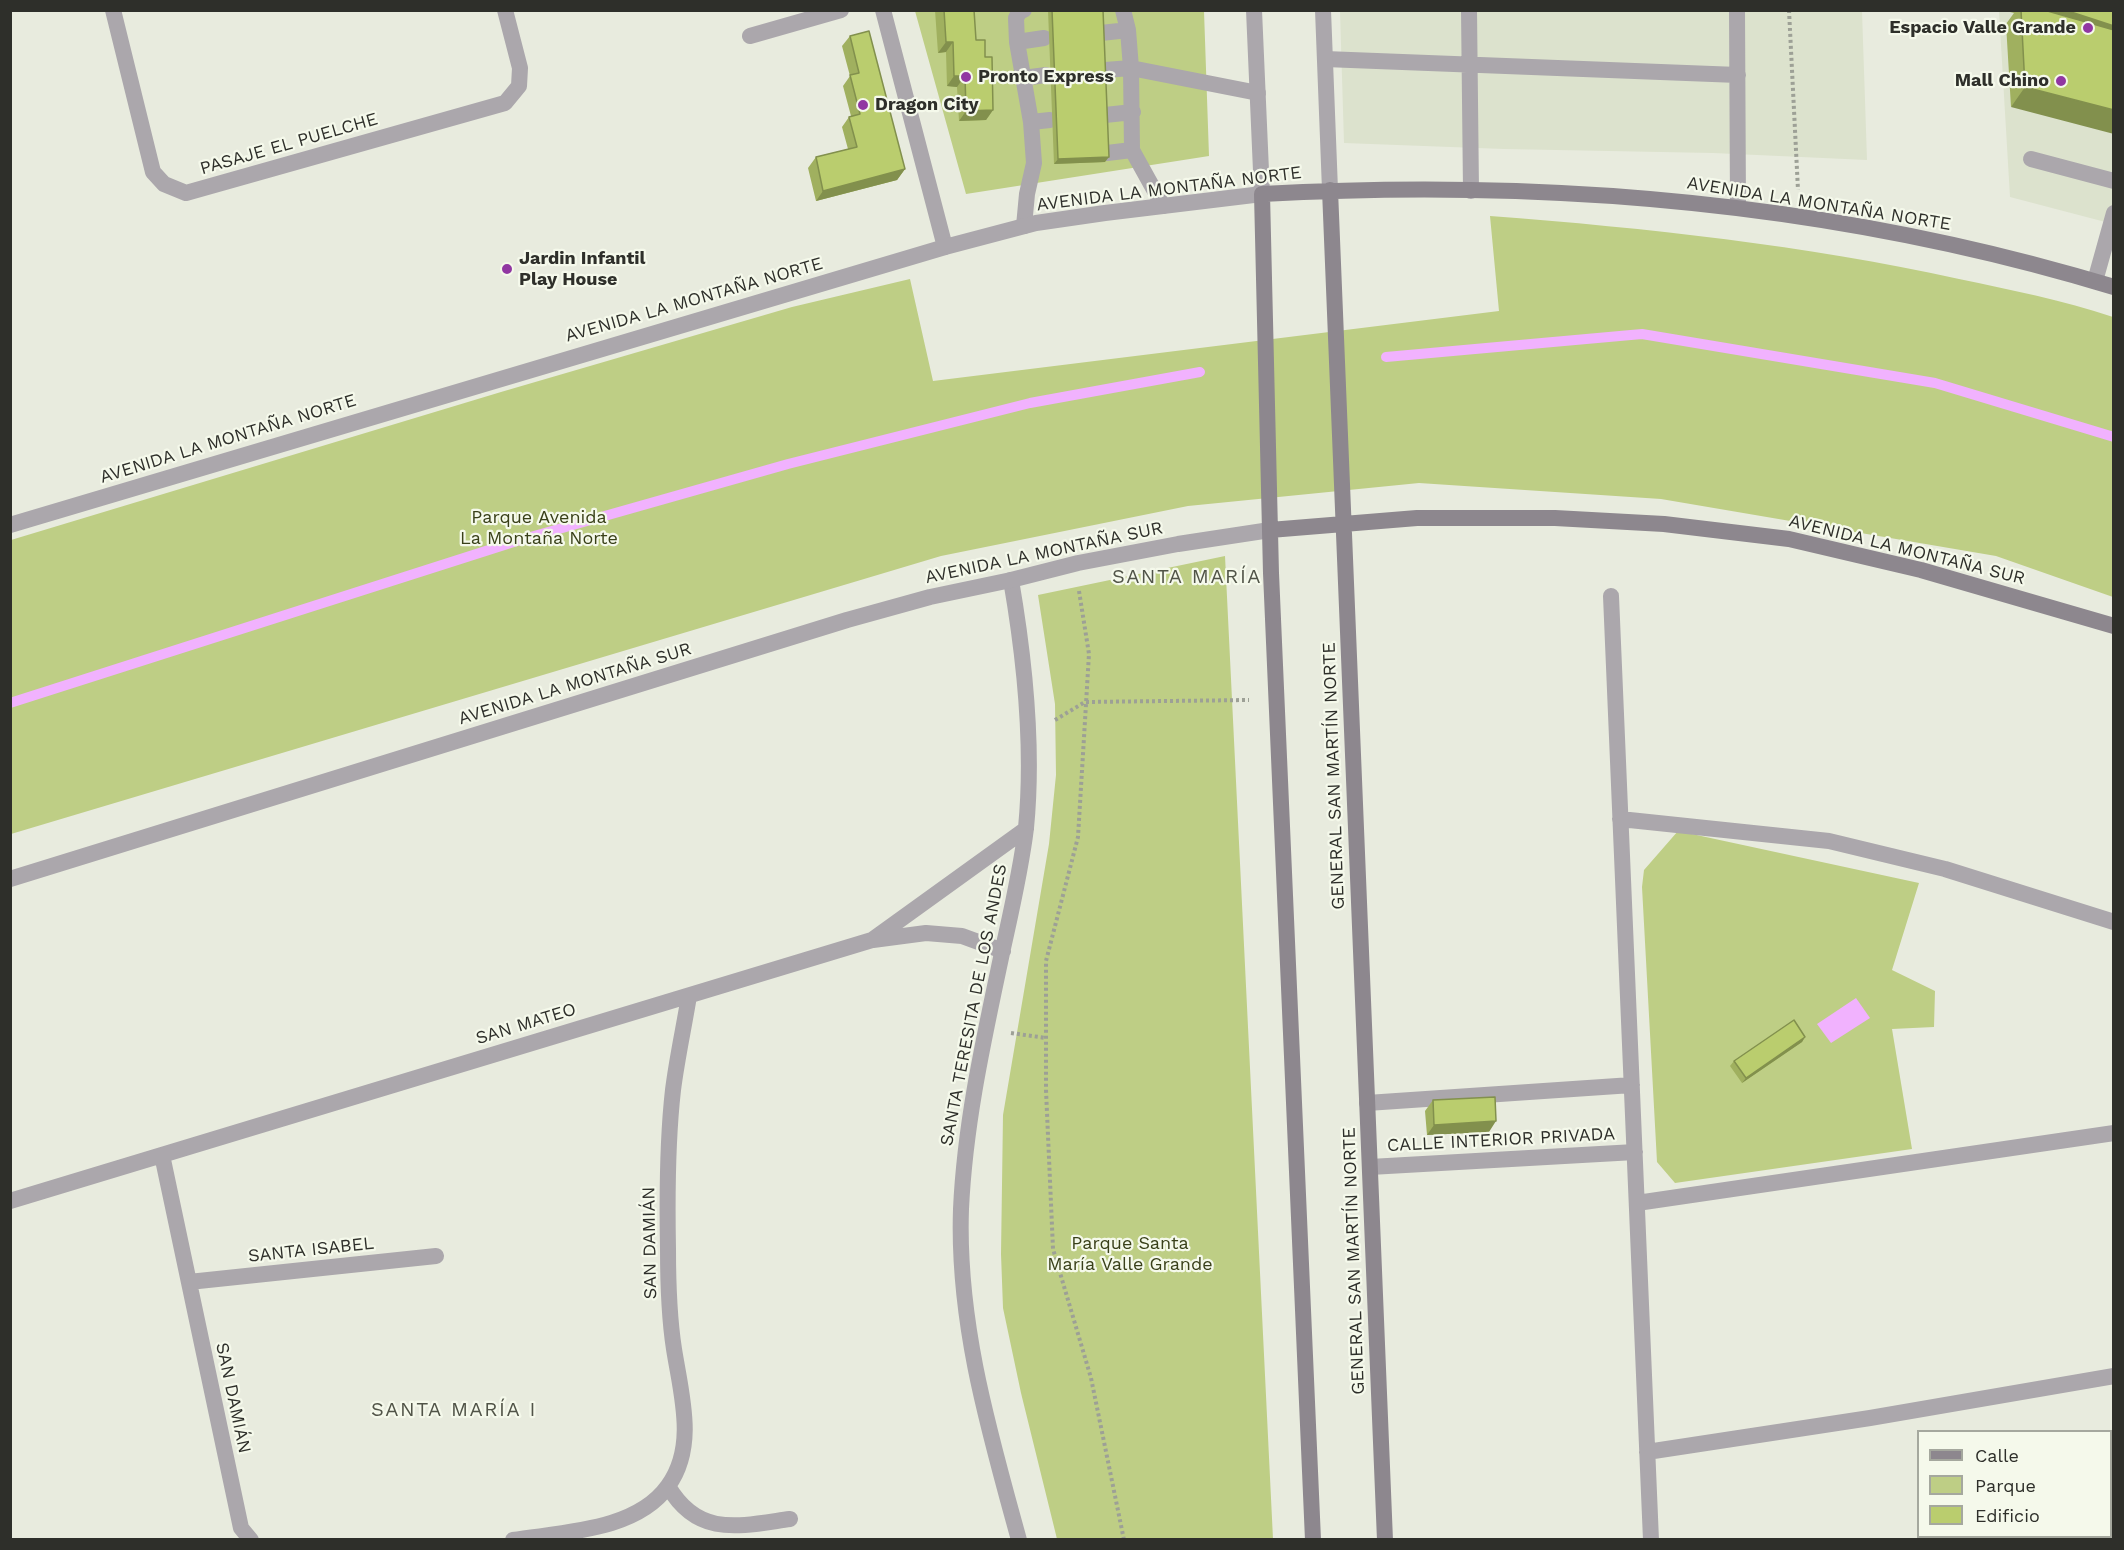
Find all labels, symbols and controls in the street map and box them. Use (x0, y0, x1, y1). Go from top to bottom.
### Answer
place label: Espacio Valle Grande (1889, 17, 2076, 39)
marker: Espacio Valle Grande (2081, 21, 2095, 35)
place label: Pronto Express (978, 66, 1114, 88)
marker: Pronto Express (959, 70, 973, 84)
place label: Mall Chino (1955, 70, 2049, 92)
marker: Mall Chino (2054, 74, 2068, 88)
place label: Dragon City (875, 94, 979, 116)
marker: Dragon City (856, 98, 870, 112)
street label: PASAJE EL PUELCHE (198, 108, 380, 180)
street label: AVENIDA LA MONTAÑA NORTE (1035, 162, 1303, 216)
street label: AVENIDA LA MONTAÑA NORTE (1685, 172, 1953, 236)
place label: Jardin Infantil Play House (519, 248, 645, 290)
street label: AVENIDA LA MONTAÑA NORTE (563, 253, 825, 347)
marker: Jardin Infantil Play House (500, 262, 514, 276)
street label: AVENIDA LA MONTAÑA NORTE (97, 390, 359, 488)
park label: Parque Avenida La Montaña Norte (460, 507, 618, 550)
street label: AVENIDA LA MONTAÑA SUR (1787, 510, 2027, 590)
street label: AVENIDA LA MONTAÑA SUR (923, 517, 1165, 589)
district label: SANTA MARÍA (1112, 565, 1262, 589)
street label: AVENIDA LA MONTAÑA SUR (456, 638, 694, 730)
street label: GENERAL SAN MARTÍN NORTE (1319, 642, 1349, 910)
street label: SANTA TERESITA DE LOS ANDES (936, 862, 1012, 1148)
street label: SAN MATEO (473, 998, 579, 1050)
street label: CALLE INTERIOR PRIVADA (1386, 1123, 1616, 1157)
street label: GENERAL SAN MARTÍN NORTE (1339, 1127, 1369, 1395)
street label: SAN DAMIÁN (638, 1186, 662, 1300)
street label: SANTA ISABEL (247, 1233, 375, 1267)
park label: Parque Santa María Valle Grande (1047, 1233, 1213, 1276)
street label: SAN DAMIÁN (211, 1341, 255, 1455)
district label: SANTA MARÍA I (371, 1398, 537, 1422)
legend (1917, 1430, 2112, 1538)
text: Calle (1975, 1445, 2019, 1466)
text: Parque (1975, 1475, 2036, 1496)
text: Edificio (1975, 1505, 2040, 1526)

